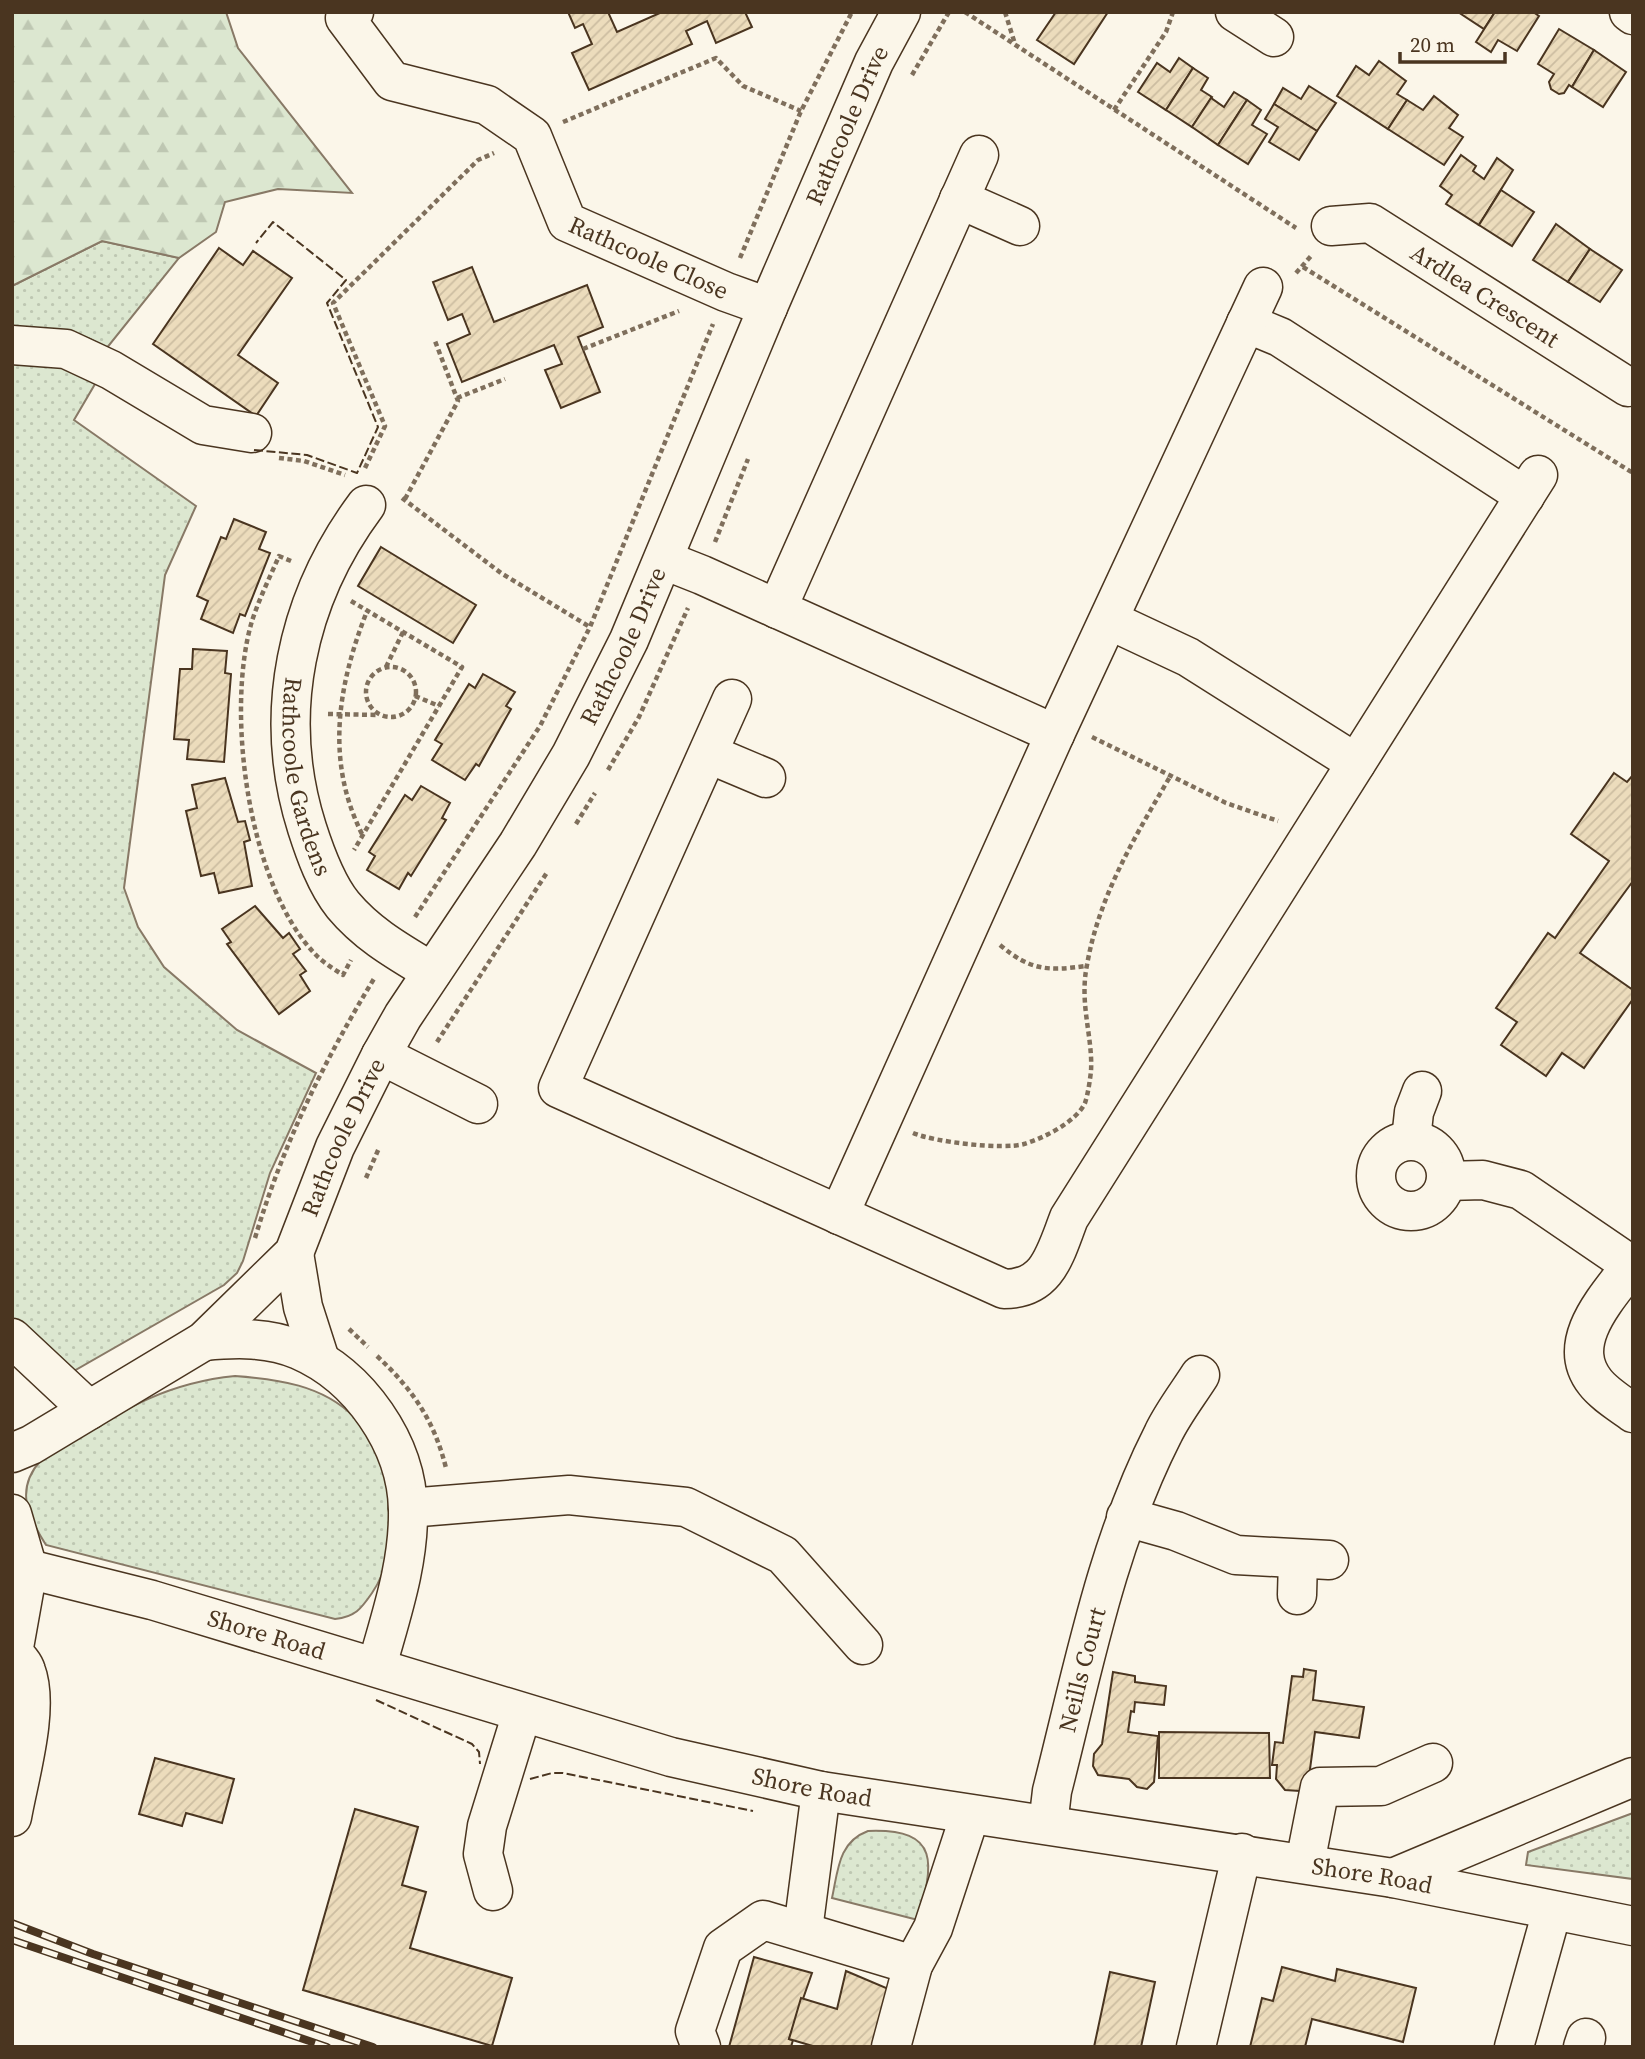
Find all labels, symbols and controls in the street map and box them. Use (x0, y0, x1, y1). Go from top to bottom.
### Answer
scale bar (1400, 21, 1505, 65)
text: 20 m (1410, 30, 1455, 59)
street label: Rathcoole Drive (797, 39, 896, 210)
street label: Rathcoole Close (564, 208, 734, 307)
street label: Ardlea Crescent (1404, 236, 1566, 355)
street label: Rathcoole Drive (572, 562, 674, 731)
street label: Rathcoole Gardens (275, 676, 340, 881)
street label: Rathcoole Drive (293, 1052, 393, 1221)
street label: Shore Road (204, 1601, 330, 1668)
street label: Neills Court (1050, 1603, 1113, 1736)
street label: Shore Road (749, 1759, 875, 1815)
street label: Shore Road (1310, 1849, 1436, 1902)

